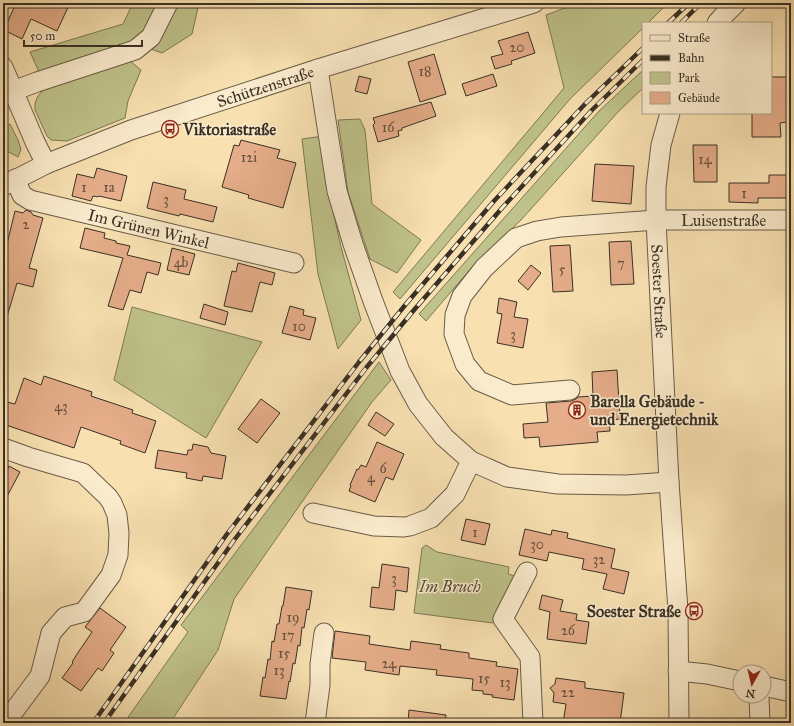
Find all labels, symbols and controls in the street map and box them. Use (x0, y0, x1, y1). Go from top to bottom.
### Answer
scale bar (24, 22, 142, 48)
legend (642, 22, 772, 114)
text: 50 m (30, 29, 55, 43)
text: Straße (678, 31, 710, 45)
house number: 20 (509, 39, 525, 56)
text: Bahn (678, 51, 705, 65)
street label: Schützenstraße (214, 62, 317, 111)
house number: 18 (419, 63, 431, 80)
text: Park (678, 71, 700, 85)
text: Gebäude (678, 91, 720, 105)
bus stop icon: Viktoriastraße (160, 119, 180, 139)
house number: 16 (382, 119, 395, 136)
place label: Viktoriastraße (182, 120, 276, 139)
house number: 12i (241, 149, 257, 166)
house number: 14 (698, 151, 713, 168)
house number: 1 (81, 179, 87, 196)
house number: 1a (103, 179, 115, 196)
house number: 1 (741, 185, 747, 202)
house number: 3 (163, 191, 169, 208)
street label: Im Grünen Winkel (86, 205, 212, 253)
street label: Luisenstraße (681, 211, 766, 230)
house number: 2 (23, 216, 30, 233)
street label: Soester Straße (647, 244, 671, 339)
house number: 4b (174, 254, 188, 271)
house number: 7 (617, 255, 625, 272)
house number: 5 (559, 261, 566, 278)
house number: 10 (292, 318, 306, 335)
house number: 3 (510, 326, 516, 343)
place label: Barella Gebäude - und Energietechnik (589, 392, 719, 430)
house number: 43 (54, 398, 68, 415)
building icon: Barella Gebäude - und Energietechnik (567, 400, 587, 420)
house number: 6 (379, 460, 387, 477)
house number: 4 (367, 469, 376, 486)
house number: 1 (472, 524, 478, 541)
house number: 30 (530, 536, 544, 553)
house number: 32 (593, 551, 605, 568)
house number: 3 (391, 570, 397, 587)
park label: Im Bruch (418, 577, 481, 596)
bus stop icon: Soester Straße (684, 601, 704, 621)
place label: Soester Straße (587, 602, 681, 621)
house number: 19 (287, 609, 299, 626)
house number: 26 (561, 622, 576, 639)
house number: 17 (281, 627, 295, 644)
house number: 15 (278, 645, 290, 662)
house number: 24 (382, 655, 398, 672)
house number: 13 (273, 662, 285, 679)
north arrow (732, 664, 772, 704)
house number: 15 (478, 670, 490, 687)
house number: 13 (499, 674, 511, 691)
house number: 22 (561, 684, 575, 701)
text: N (744, 686, 756, 700)

